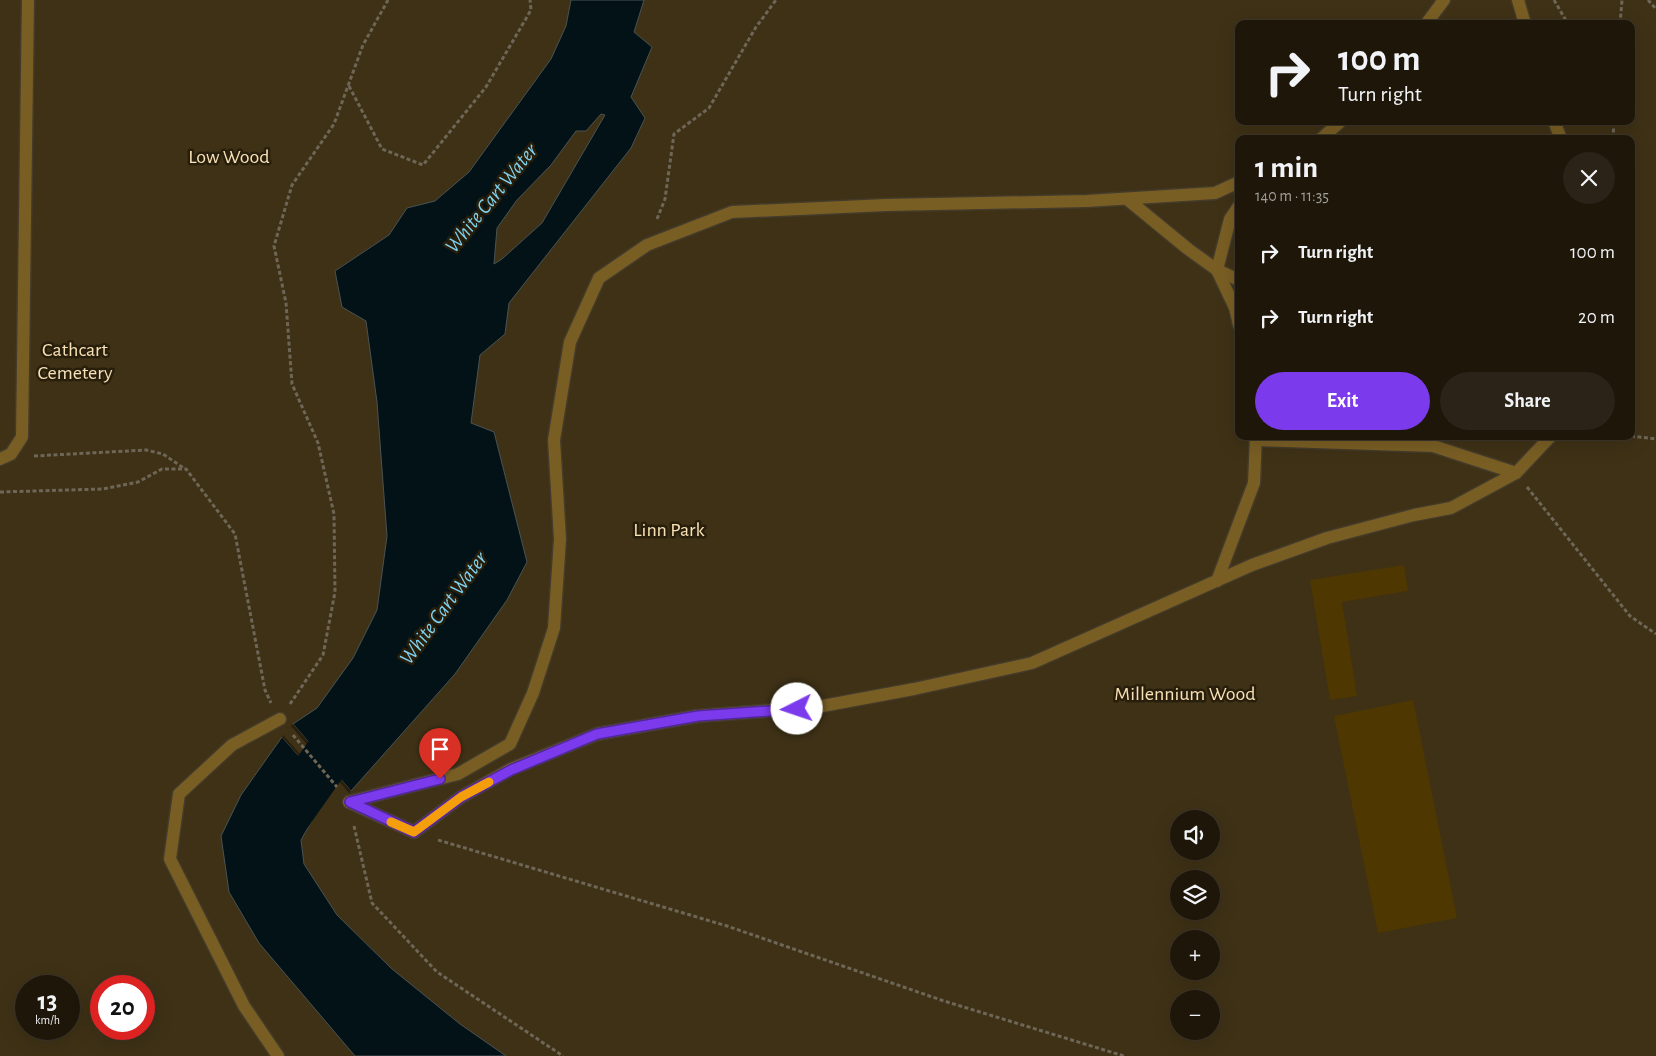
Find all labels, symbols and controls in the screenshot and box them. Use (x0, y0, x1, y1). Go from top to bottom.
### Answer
icon: right (1255, 40, 1320, 105)
text: 100 m (1338, 42, 1421, 77)
text: Turn right (1338, 83, 1422, 105)
water label: White Cart Water (441, 139, 542, 257)
park label: Low Wood (188, 147, 270, 167)
button: close (1563, 152, 1615, 204)
text: 1 min (1255, 153, 1318, 183)
text: 140 m · 11:35 (1255, 188, 1329, 204)
icon: right (1255, 239, 1283, 267)
text: Turn right (1298, 243, 1373, 262)
text: 100 m (1570, 243, 1615, 262)
icon: right (1255, 304, 1283, 332)
text: Turn right (1298, 308, 1373, 327)
text: 20 m (1578, 308, 1615, 327)
park label: Cathcart Cemetery (38, 340, 113, 383)
button: Exit (1255, 372, 1430, 430)
button: Share (1440, 372, 1615, 430)
park label: Linn Park (633, 520, 705, 540)
water label: White Cart Water (396, 547, 492, 668)
position arrow (770, 682, 822, 734)
park label: Millennium Wood (1114, 684, 1256, 704)
pin (419, 728, 461, 779)
icon: arrive (426, 735, 454, 763)
map controls (1170, 810, 1220, 1040)
button: sound (1170, 810, 1220, 860)
button: layers (1170, 870, 1220, 920)
button: + (1170, 930, 1220, 980)
speed limit sign: 20 (90, 975, 155, 1040)
text: 13 (38, 989, 57, 1014)
button: − (1170, 990, 1220, 1040)
text: km/h (35, 1014, 60, 1026)

